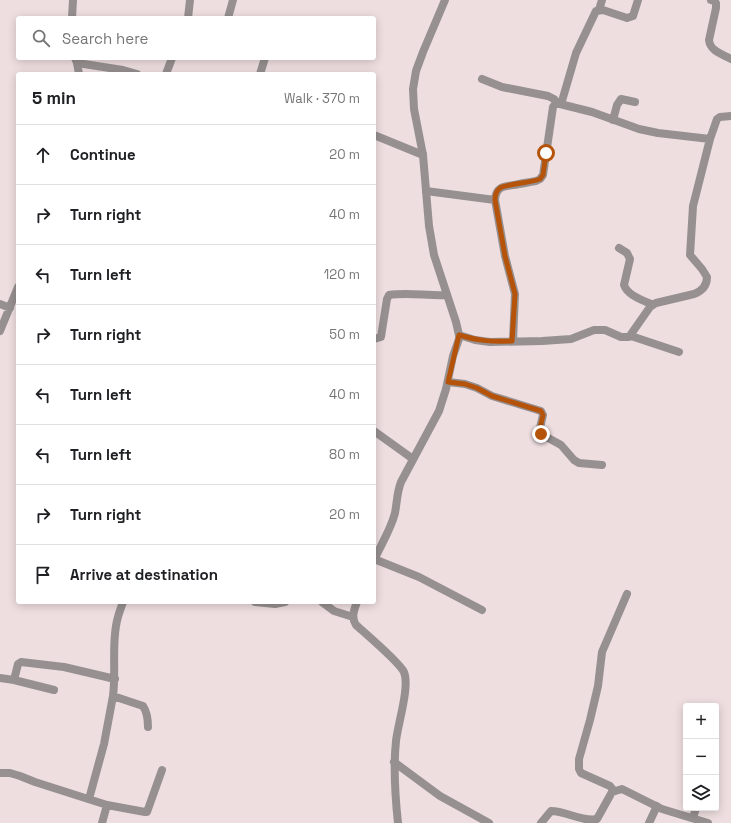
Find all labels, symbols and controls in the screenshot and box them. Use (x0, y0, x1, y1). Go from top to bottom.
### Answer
search box (16, 16, 376, 60)
icon: search (30, 27, 52, 49)
text: Search here (62, 29, 148, 48)
text: 5 min (32, 87, 76, 109)
text: Walk · 370 m (284, 90, 360, 107)
icon: ahead (32, 144, 54, 166)
route start (537, 144, 555, 162)
text: Continue (70, 145, 136, 164)
text: 20 m (329, 146, 360, 163)
icon: right (32, 204, 54, 226)
text: Turn right (70, 205, 141, 224)
text: 40 m (329, 206, 360, 223)
icon: left (32, 264, 54, 286)
text: Turn left (70, 265, 132, 284)
text: 120 m (324, 266, 360, 283)
icon: right (32, 324, 54, 346)
text: Turn right (70, 325, 141, 344)
text: 50 m (329, 326, 360, 343)
icon: left (32, 384, 54, 406)
text: Turn left (70, 385, 132, 404)
text: 40 m (329, 386, 360, 403)
route end (532, 425, 550, 443)
icon: left (32, 444, 54, 466)
text: Turn left (70, 445, 132, 464)
text: 80 m (329, 446, 360, 463)
icon: right (32, 504, 54, 526)
text: Turn right (70, 505, 141, 524)
text: 20 m (329, 506, 360, 523)
icon: arrive (32, 564, 54, 586)
text: Arrive at destination (70, 565, 218, 584)
map controls (683, 703, 719, 811)
button: + (683, 703, 719, 739)
button: − (683, 739, 719, 775)
button: layers (683, 775, 719, 811)

